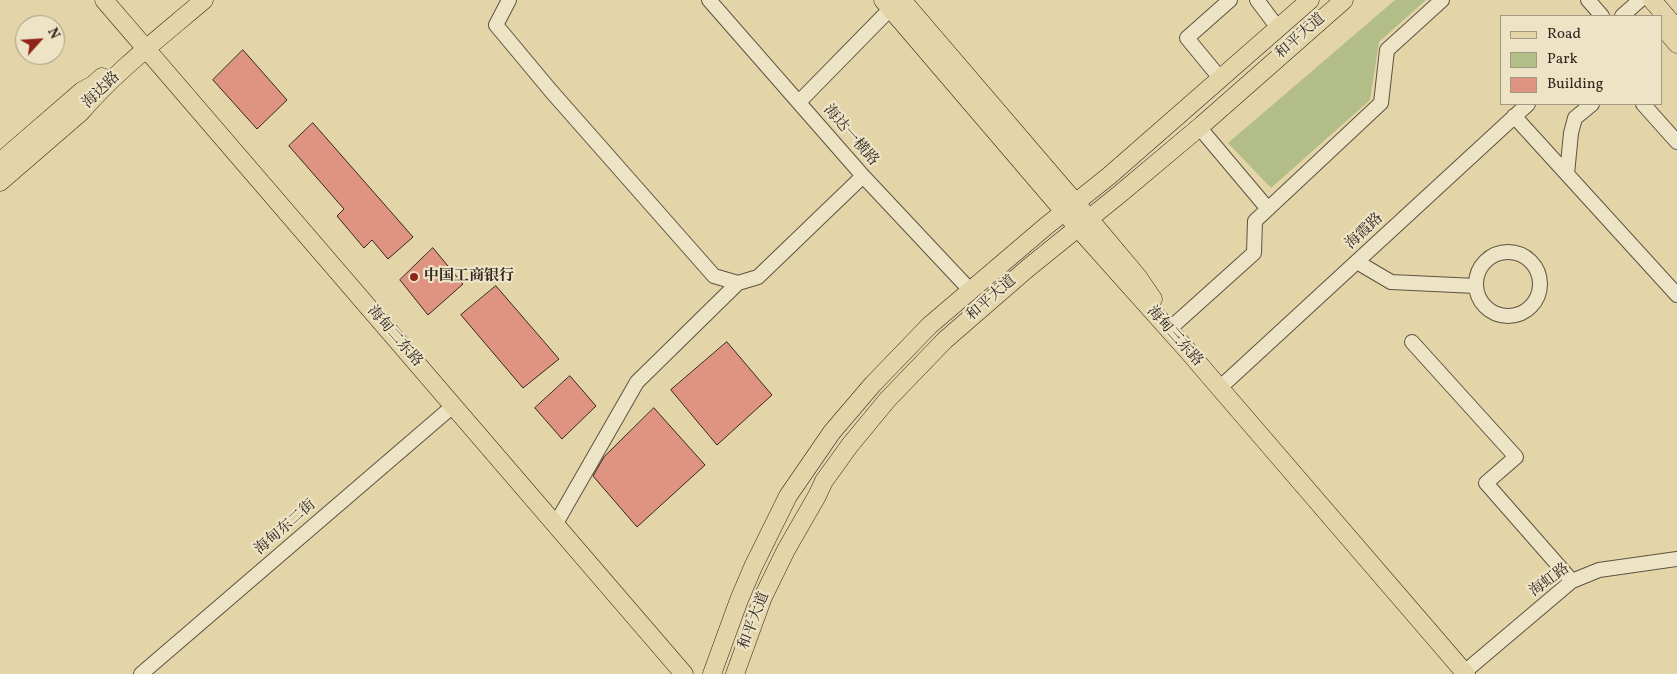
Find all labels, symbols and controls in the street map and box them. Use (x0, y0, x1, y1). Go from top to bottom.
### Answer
street label: 和平大道 (1272, 11, 1330, 63)
north arrow (15, 15, 65, 65)
legend (1500, 15, 1662, 105)
text: Road (1547, 24, 1581, 45)
text: N (42, 25, 64, 42)
text: Park (1547, 49, 1578, 70)
street label: 海达路 (80, 69, 124, 113)
text: Building (1547, 74, 1603, 95)
street label: 海达一横路 (819, 102, 881, 170)
street label: 海霞路 (1342, 210, 1388, 254)
place label: 中国工商银行 (424, 268, 514, 286)
marker: 中国工商银行 (408, 271, 420, 283)
street label: 和平大道 (963, 273, 1021, 325)
street label: 海甸二东路 (363, 303, 425, 371)
street label: 海甸三东路 (1142, 303, 1206, 371)
street label: 海甸东二街 (252, 497, 320, 559)
street label: 海虹路 (1527, 560, 1573, 602)
street label: 和平大道 (736, 590, 774, 652)

